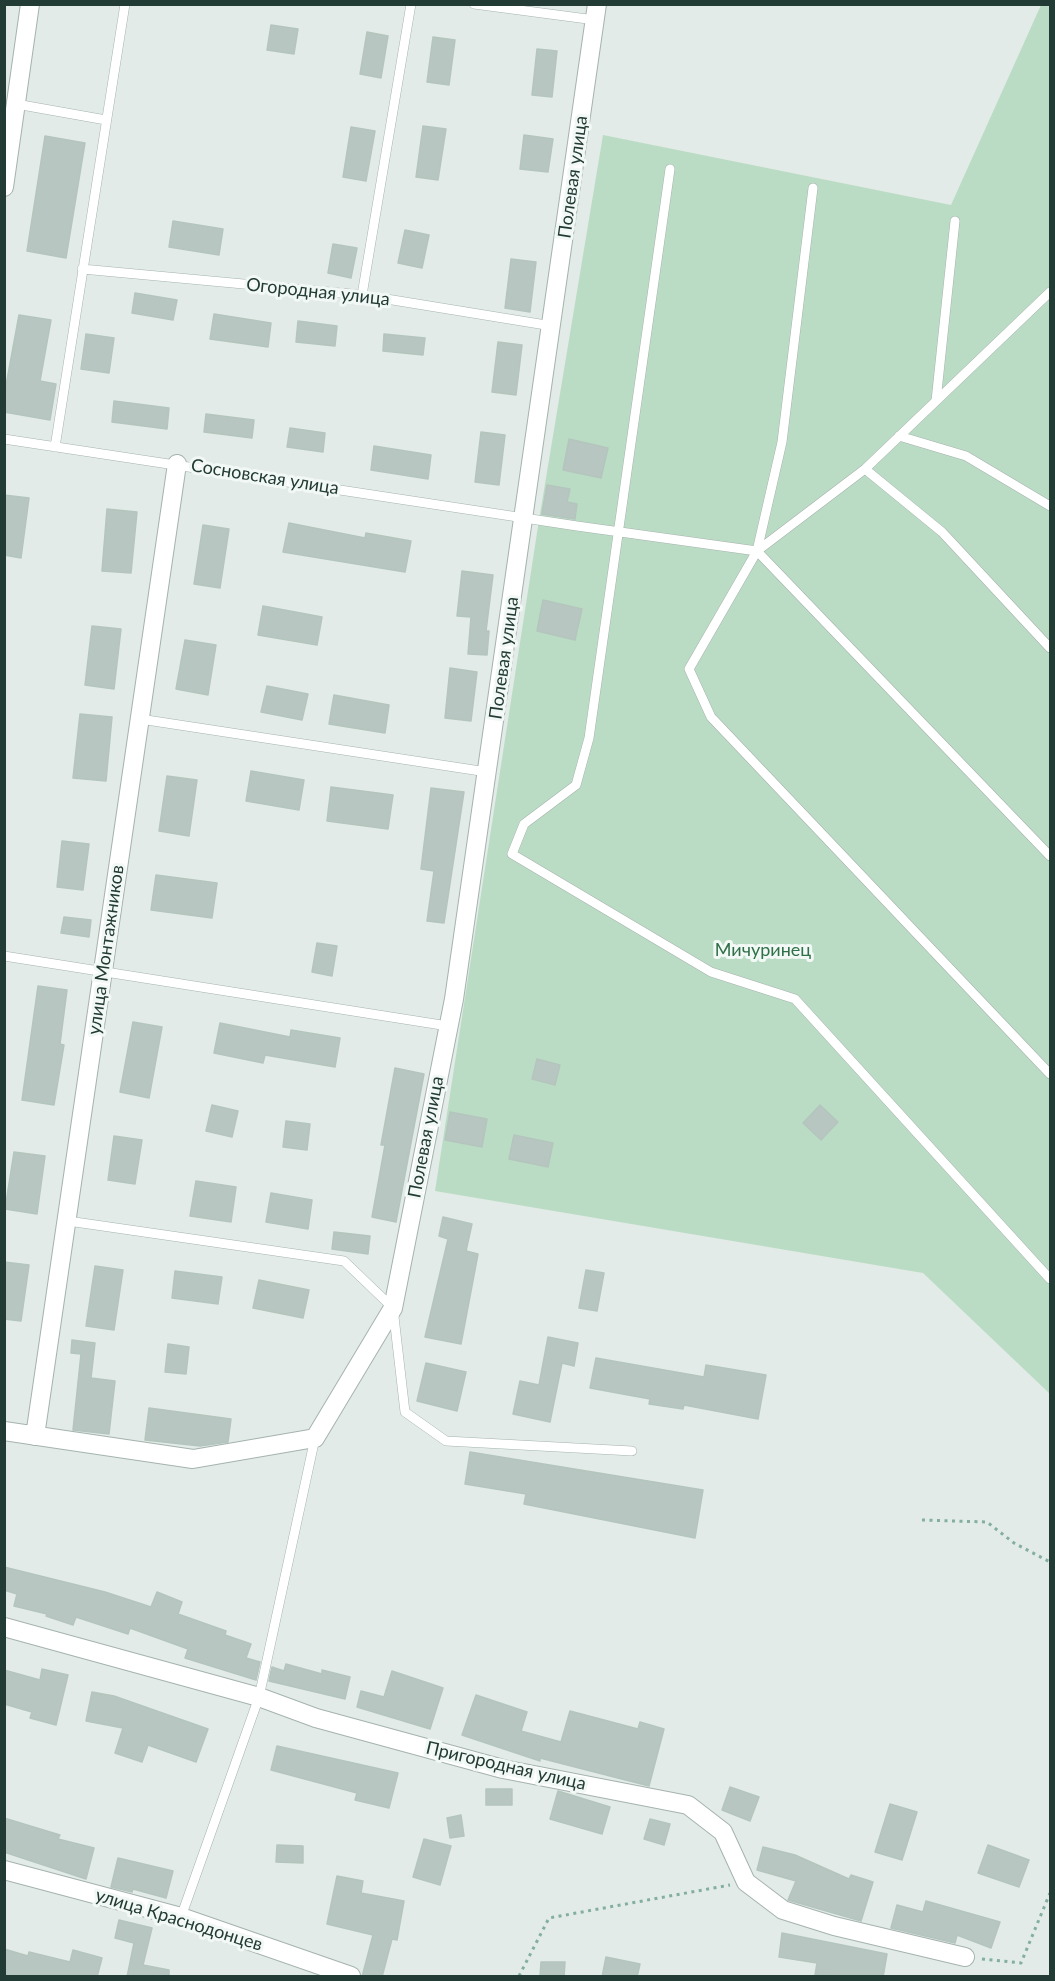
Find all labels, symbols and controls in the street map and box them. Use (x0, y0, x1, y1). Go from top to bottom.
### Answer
street label: Полевая улица (554, 114, 592, 240)
street label: Огородная улица (245, 274, 391, 310)
street label: Сосновская улица (190, 455, 340, 499)
street label: Полевая улица (485, 595, 523, 721)
street label: улица Монтажников (83, 864, 129, 1036)
park label: Мичуринец (715, 939, 811, 961)
street label: Полевая улица (404, 1074, 448, 1200)
street label: Пригородная улица (424, 1737, 588, 1795)
street label: улица Краснодонцев (93, 1884, 265, 1956)

